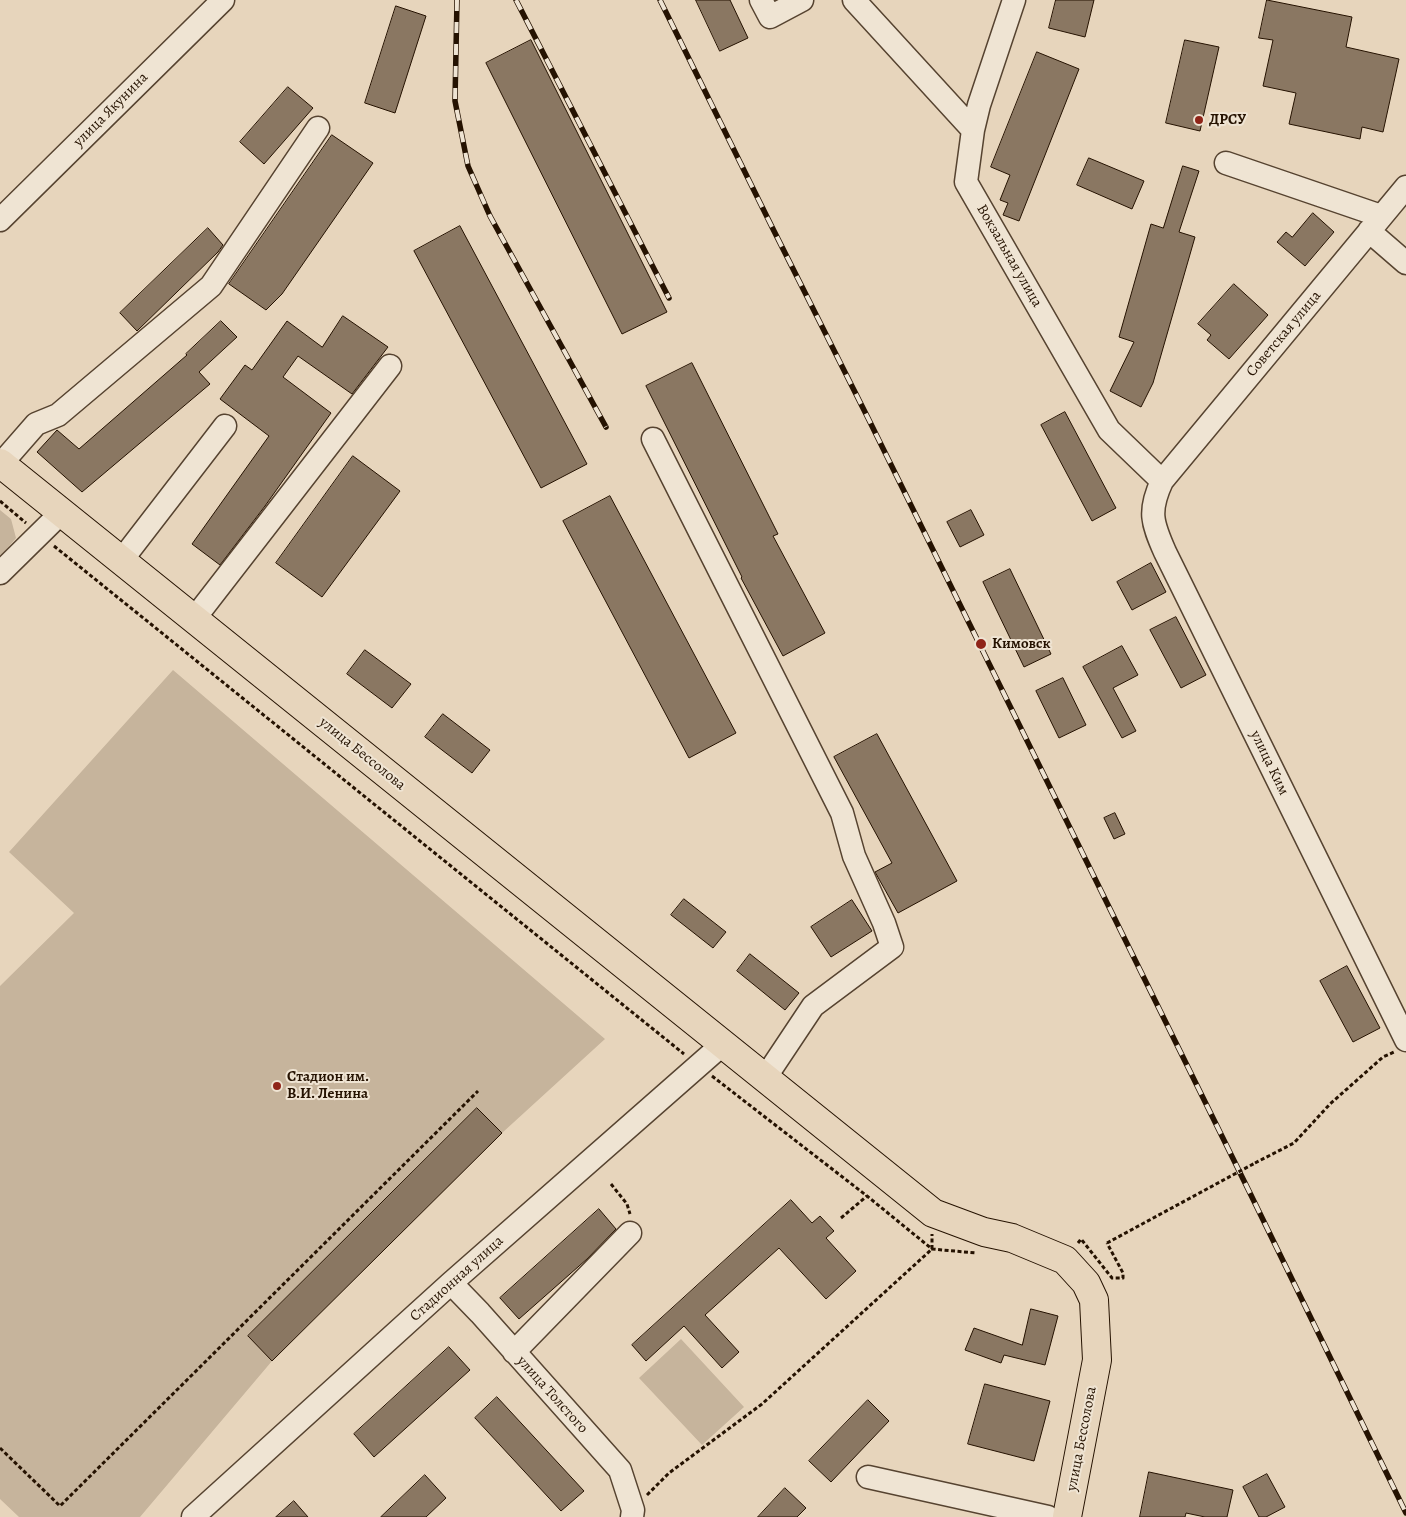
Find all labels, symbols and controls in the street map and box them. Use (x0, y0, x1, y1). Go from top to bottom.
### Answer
street label: улица Якунина (70, 69, 152, 151)
place label: ДРСУ (1209, 111, 1246, 129)
marker: ДРСУ (1193, 114, 1205, 126)
street label: Вокзальная улица (972, 201, 1046, 311)
street label: Советская улица (1243, 287, 1325, 381)
place label: Кимовск (992, 635, 1050, 653)
marker: Кимовск (974, 637, 988, 651)
street label: улица Бессолова (315, 714, 409, 794)
street label: улица Ким (1246, 728, 1292, 798)
place label: Стадион им. В.И. Ленина (287, 1068, 369, 1103)
marker: Стадион им. В.И. Ленина (271, 1080, 283, 1092)
street label: Стадионная улица (407, 1232, 507, 1326)
street label: улица Толстого (512, 1352, 592, 1438)
street label: улица Бессолова (1063, 1385, 1101, 1493)

